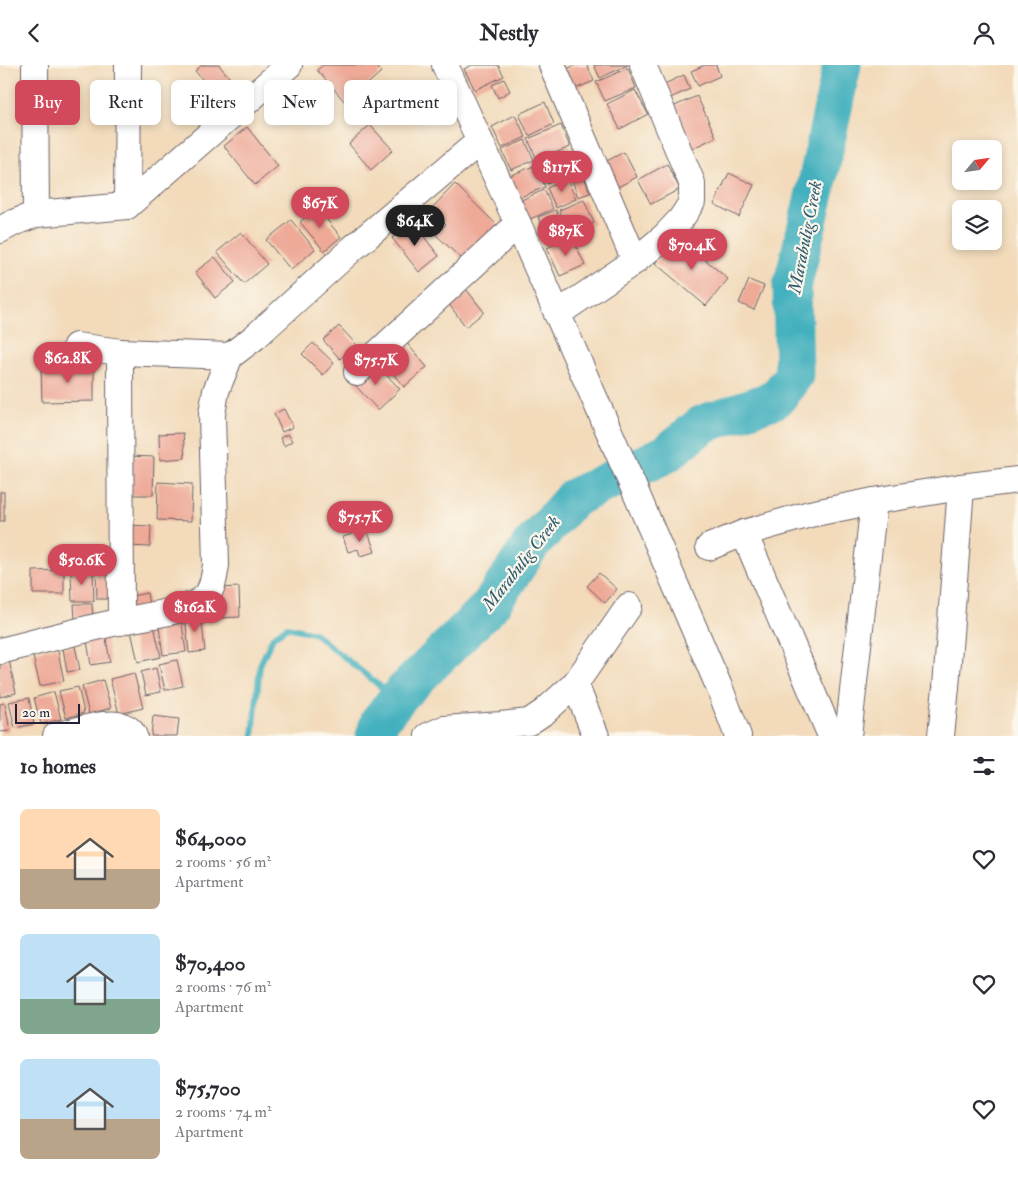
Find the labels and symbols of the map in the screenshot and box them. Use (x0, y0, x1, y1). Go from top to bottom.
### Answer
north arrow (952, 140, 1002, 190)
pin: $117K (527, 151, 597, 193)
water label: Marabulig Creek (783, 179, 828, 296)
pin: $67K (290, 186, 350, 229)
pin: $64K (385, 205, 445, 247)
pin: $87K (536, 215, 596, 257)
pin: $70.4K (651, 229, 733, 271)
pin: $62.8K (27, 341, 109, 384)
pin: $75.7K (335, 343, 417, 386)
pin: $75.7K (319, 501, 401, 543)
water label: Marabulig Creek (477, 511, 566, 616)
pin: $50.6K (41, 543, 123, 586)
pin: $162K (160, 591, 230, 633)
scale bar (15, 701, 80, 724)

